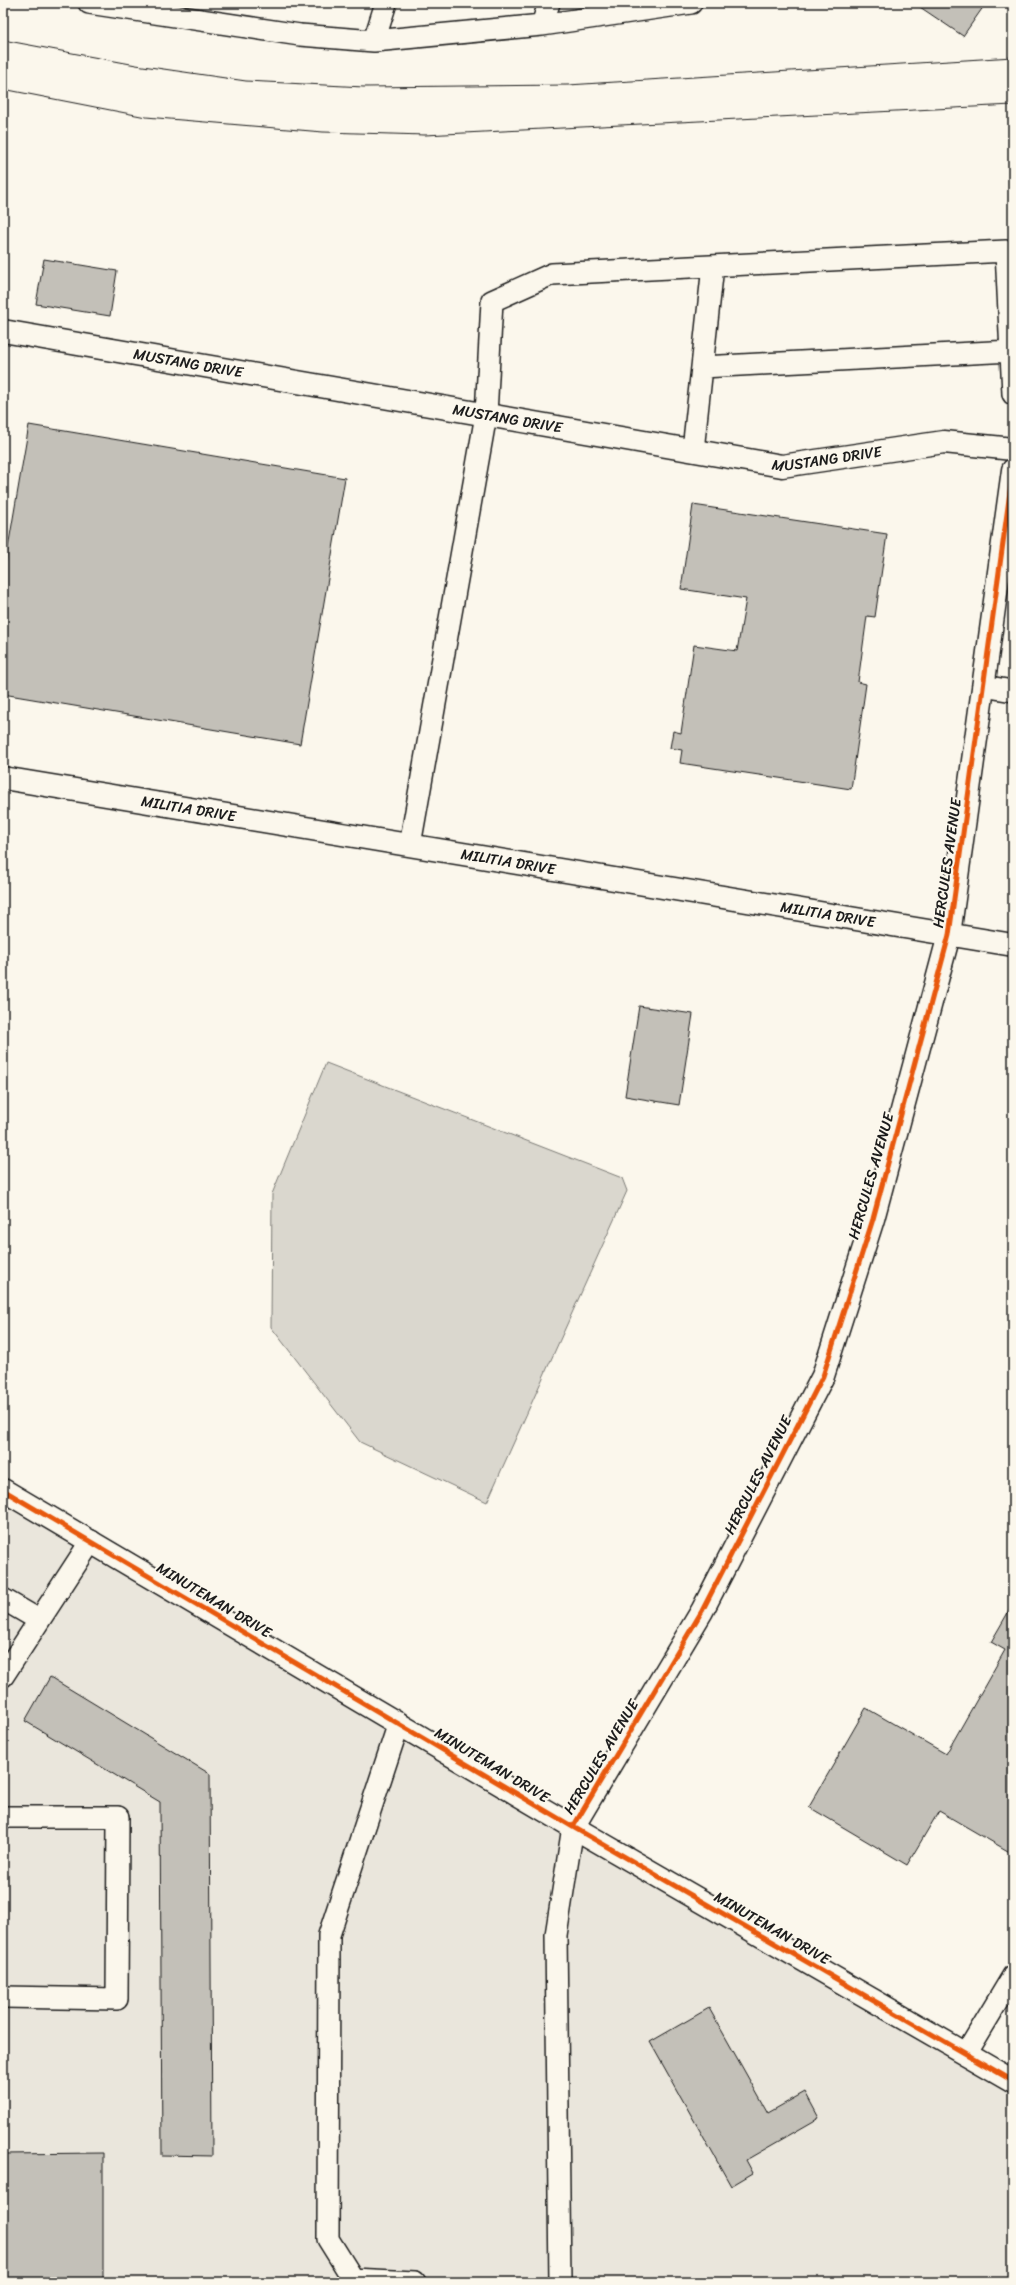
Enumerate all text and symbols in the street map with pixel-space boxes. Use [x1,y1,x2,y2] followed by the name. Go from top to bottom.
[132,341,247,386] street label: MUSTANG DRIVE
[451,396,566,441] street label: MUSTANG DRIVE
[770,438,885,479] street label: MUSTANG DRIVE
[139,788,239,830] street label: MILITIA DRIVE
[925,795,969,930] street label: HERCULES AVENUE
[459,841,559,882] street label: MILITIA DRIVE
[779,894,879,935] street label: MILITIA DRIVE
[840,1108,902,1242] street label: HERCULES AVENUE
[717,1409,800,1539] street label: HERCULES AVENUE
[151,1555,278,1646] street label: MINUTEMAN DRIVE
[556,1693,647,1820] street label: HERCULES AVENUE
[429,1720,556,1811] street label: MINUTEMAN DRIVE
[709,1884,837,1973] street label: MINUTEMAN DRIVE

